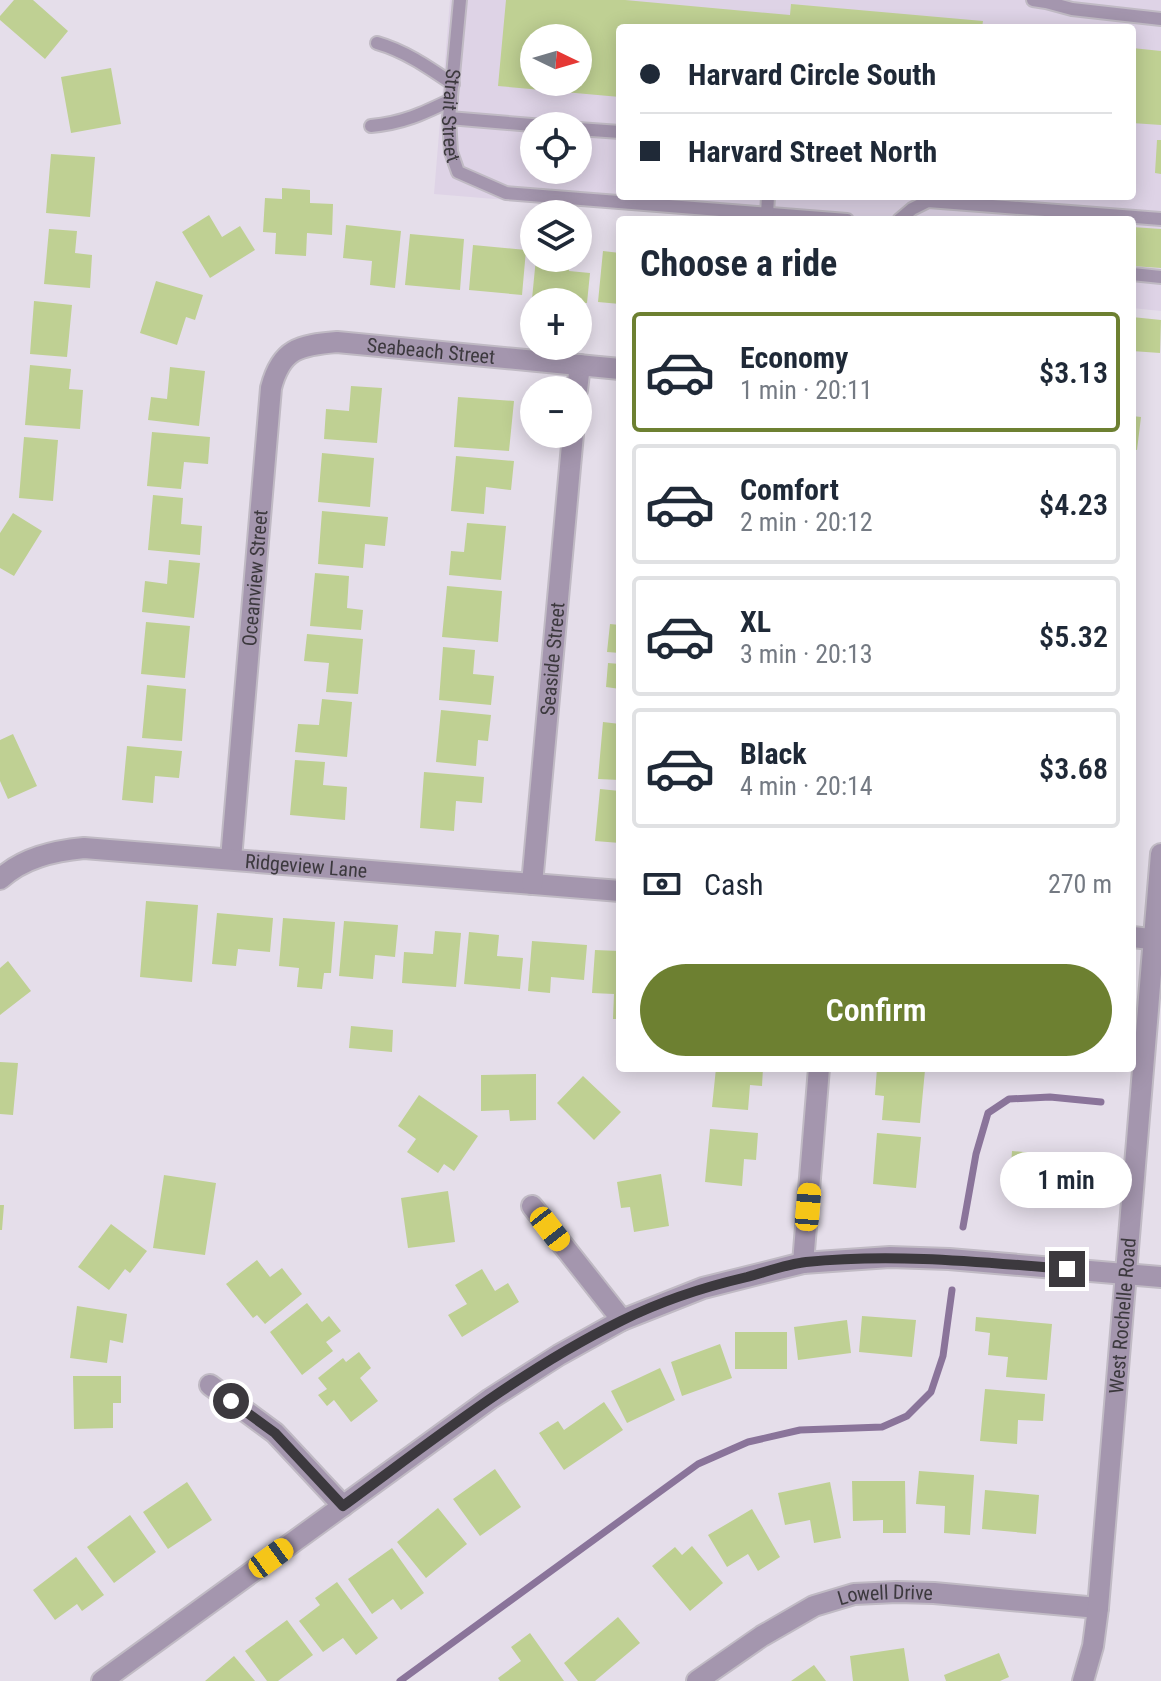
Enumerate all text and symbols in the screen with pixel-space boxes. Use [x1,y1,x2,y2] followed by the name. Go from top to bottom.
[520,24,592,96] north arrow
[520,24,592,448] map controls
[688,57,936,92] text: Harvard Circle South
[437,68,466,166] street label: Strait Street
[520,112,592,184] button: locate
[688,134,937,169] text: Harvard Street North
[520,200,592,272] button: layers
[640,243,837,285] text: Choose a ride
[520,288,592,360] button: +
[366,333,496,369] street label: Seabeach Street
[644,336,716,408] icon: car
[740,340,848,375] text: Economy
[1039,355,1108,390] text: $3.13
[740,375,873,405] text: 1 min · 20:11
[520,376,592,448] button: −
[644,468,716,540] icon: car
[740,472,839,507] text: Comfort
[1039,487,1108,522] text: $4.23
[740,507,873,537] text: 2 min · 20:12
[237,509,273,647] street label: Oceanview Street
[644,600,716,672] icon: car
[535,601,570,717] street label: Seaside Street
[740,604,771,639] text: XL
[1039,619,1108,654] text: $5.32
[740,639,873,669] text: 3 min · 20:13
[644,732,716,804] icon: car
[740,736,807,771] text: Black
[1039,751,1108,786] text: $3.68
[740,771,873,801] text: 4 min · 20:14
[244,849,368,883] street label: Ridgeview Lane
[640,862,684,906] icon: cash
[704,867,764,902] text: Cash
[1048,869,1112,899] text: 270 m
[640,964,1112,1056] button: Confirm
[1001,1153,1133,1209] callout: 1 min
[1037,1165,1095,1195] text: 1 min
[794,1182,822,1232] car
[526,1203,574,1255] car
[1104,1237,1141,1395] street label: West Rochelle Road
[1049,1251,1085,1287] route end
[213,1383,249,1419] route start
[245,1534,297,1582] car
[835,1580,933,1610] street label: Lowell Drive

